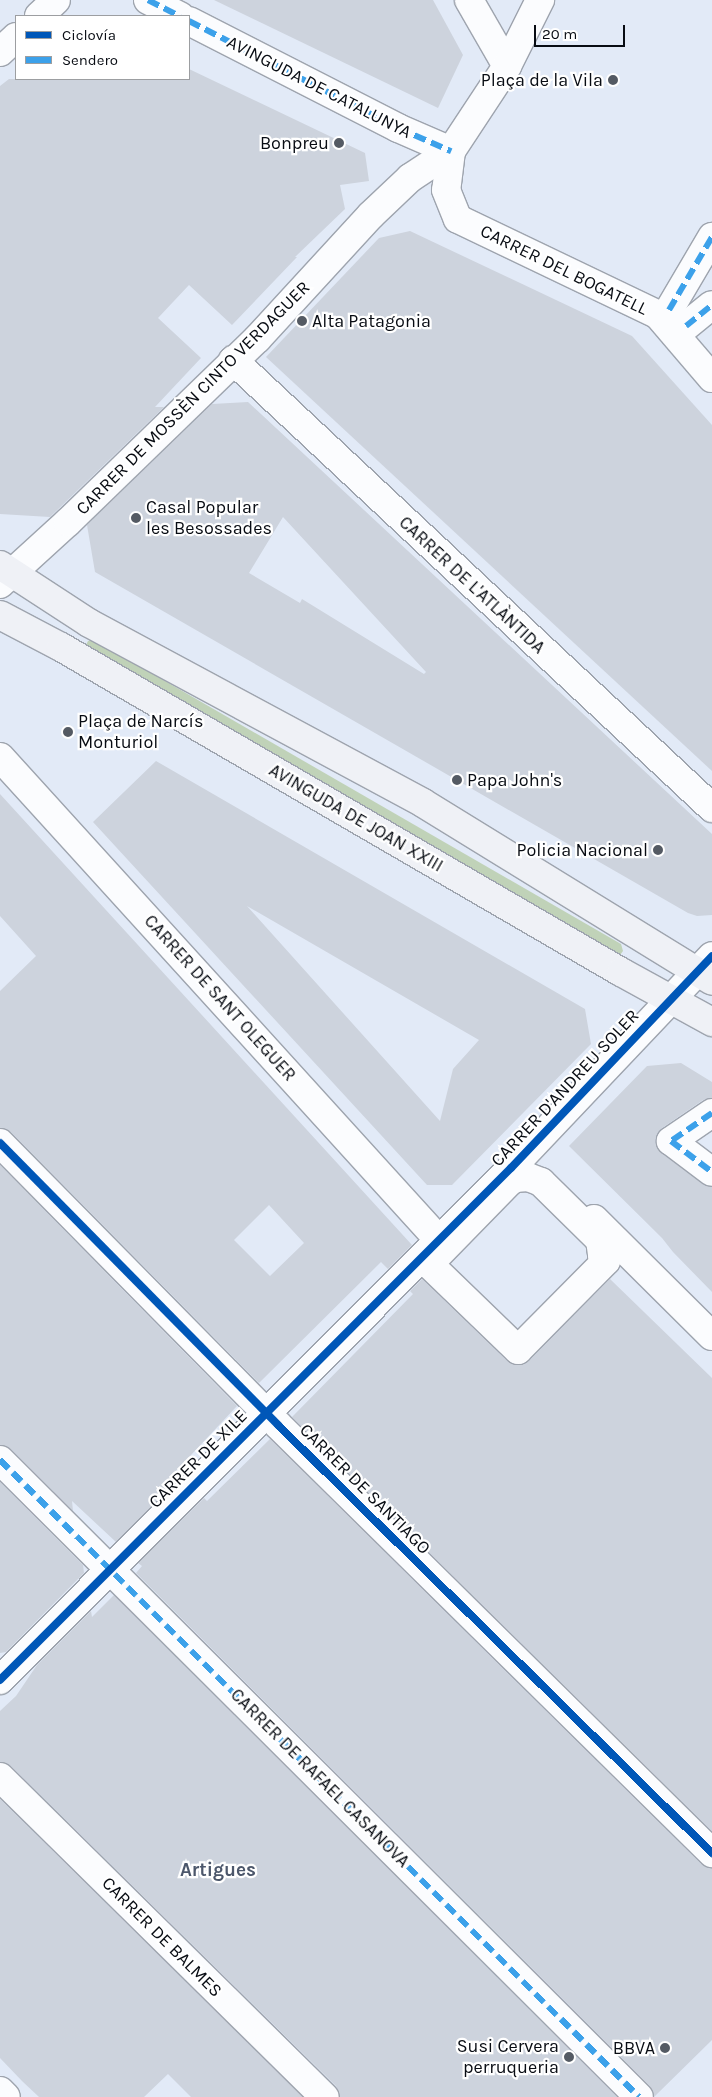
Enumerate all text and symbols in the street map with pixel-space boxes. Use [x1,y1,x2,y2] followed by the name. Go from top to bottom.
[15,15,190,80] legend
[537,15,628,47] scale bar
[542,25,577,43] text: 20 m
[62,26,116,44] text: Ciclovía
[223,31,415,143] street label: AVINGUDA DE CATALUNYA
[62,51,118,69] text: Sendero
[481,69,603,91] place label: Plaça de la Vila
[607,74,619,86] marker: Plaça de la Vila
[260,132,329,154] place label: Bonpreu
[333,137,345,149] marker: Bonpreu
[477,220,651,320] street label: CARRER DEL BOGATELL
[72,277,314,519] street label: CARRER DE MOSSÈN CINTO VERDAGUER
[312,310,431,332] place label: Alta Patagonia
[296,315,308,327] marker: Alta Patagonia
[146,497,272,540] place label: Casal Popular les Besossades
[130,512,142,524] marker: Casal Popular les Besossades
[394,512,550,658] street label: CARRER DE L'ATLÀNTIDA
[78,711,203,754] place label: Plaça de Narcís Monturiol
[62,726,74,738] marker: Plaça de Narcís Monturiol
[265,759,447,877] street label: AVINGUDA DE JOAN XXIII
[467,769,562,791] place label: Papa John's
[451,774,463,786] marker: Papa John's
[516,839,648,861] place label: Policia Nacional
[652,844,664,856] marker: Policia Nacional
[140,910,300,1086] street label: CARRER DE SANT OLEGUER
[487,1005,643,1171] street label: CARRER D'ANDREU SOLER
[144,1405,252,1513] street label: CARRER DE XILE
[295,1419,435,1559] street label: CARRER DE SANTIAGO
[226,1684,414,1872] street label: CARRER DE RAFAEL CASANOVA
[180,1860,256,1882] district label: Artigues
[97,1872,227,2002] street label: CARRER DE BALMES
[457,2036,559,2078] place label: Susi Cervera perruqueria
[613,2037,655,2059] place label: BBVA
[659,2042,671,2054] marker: BBVA
[563,2051,575,2063] marker: Susi Cervera perruqueria

